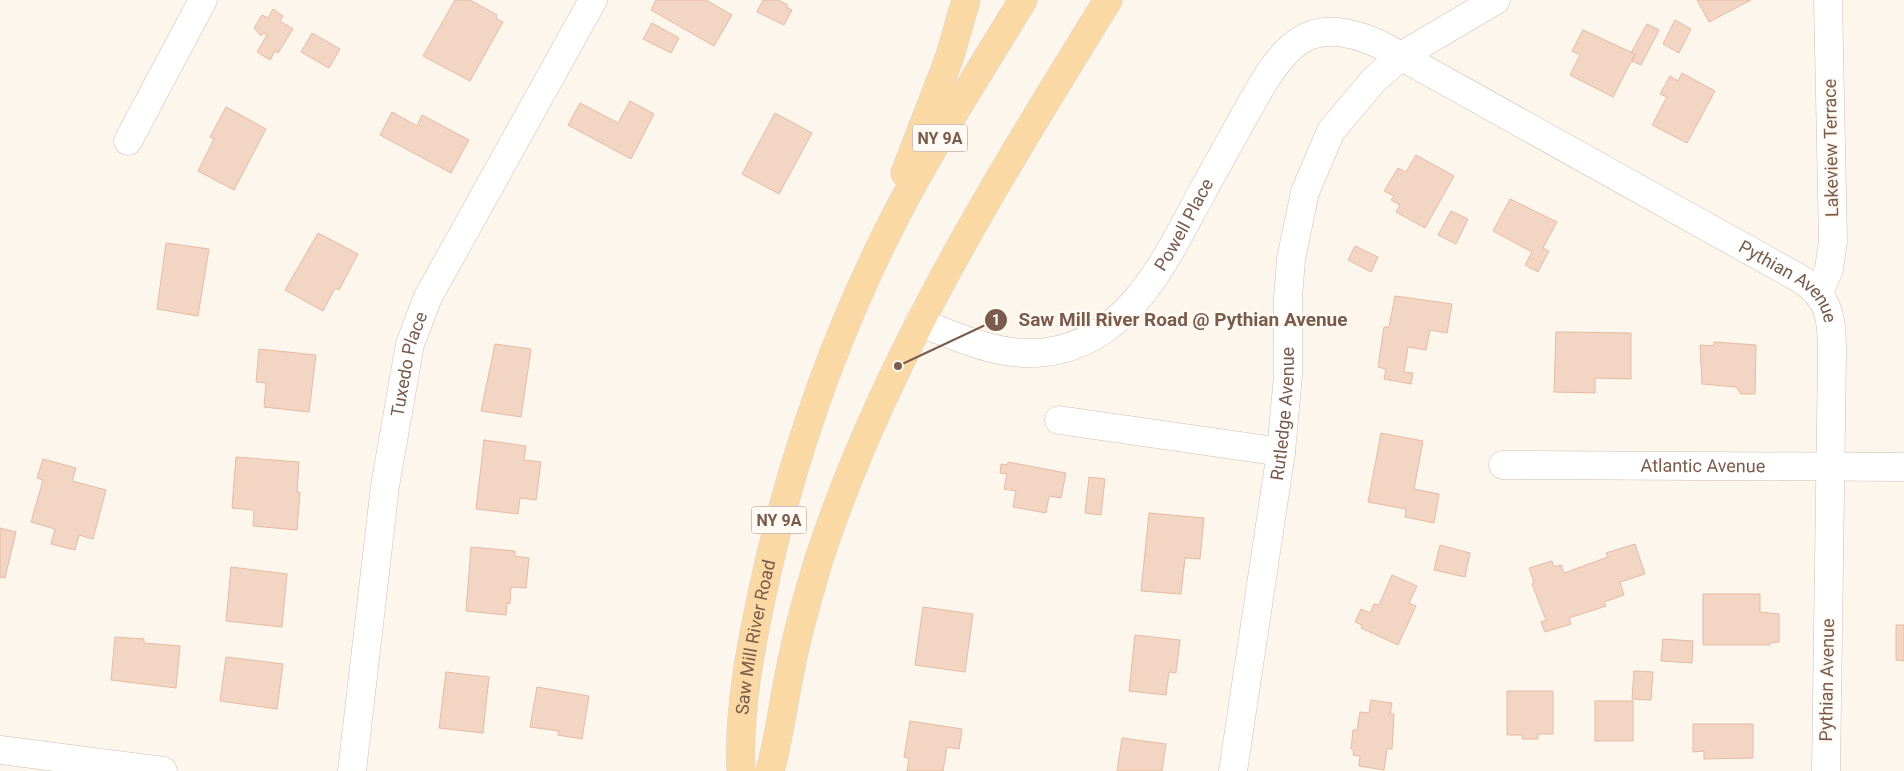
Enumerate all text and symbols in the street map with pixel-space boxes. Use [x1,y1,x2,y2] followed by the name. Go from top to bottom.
[1819,79,1842,217] street label: Lakeview Terrace
[912,125,968,152] road number: NY 9A
[1150,175,1217,275] street label: Powell Place
[1735,236,1841,324] street label: Pythian Avenue
[984,303,1358,337] callout: Saw Mill River Road @ Pythian Avenue
[1018,308,1348,331] text: Saw Mill River Road @ Pythian Avenue
[386,309,431,418] street label: Tuxedo Place
[992,311,1000,329] text: 1
[1266,347,1298,482] street label: Rutledge Avenue
[1641,455,1765,476] street label: Atlantic Avenue
[752,506,806,534] road number: NY 9A
[731,557,779,716] street label: Saw Mill River Road
[1815,618,1838,742] street label: Pythian Avenue

